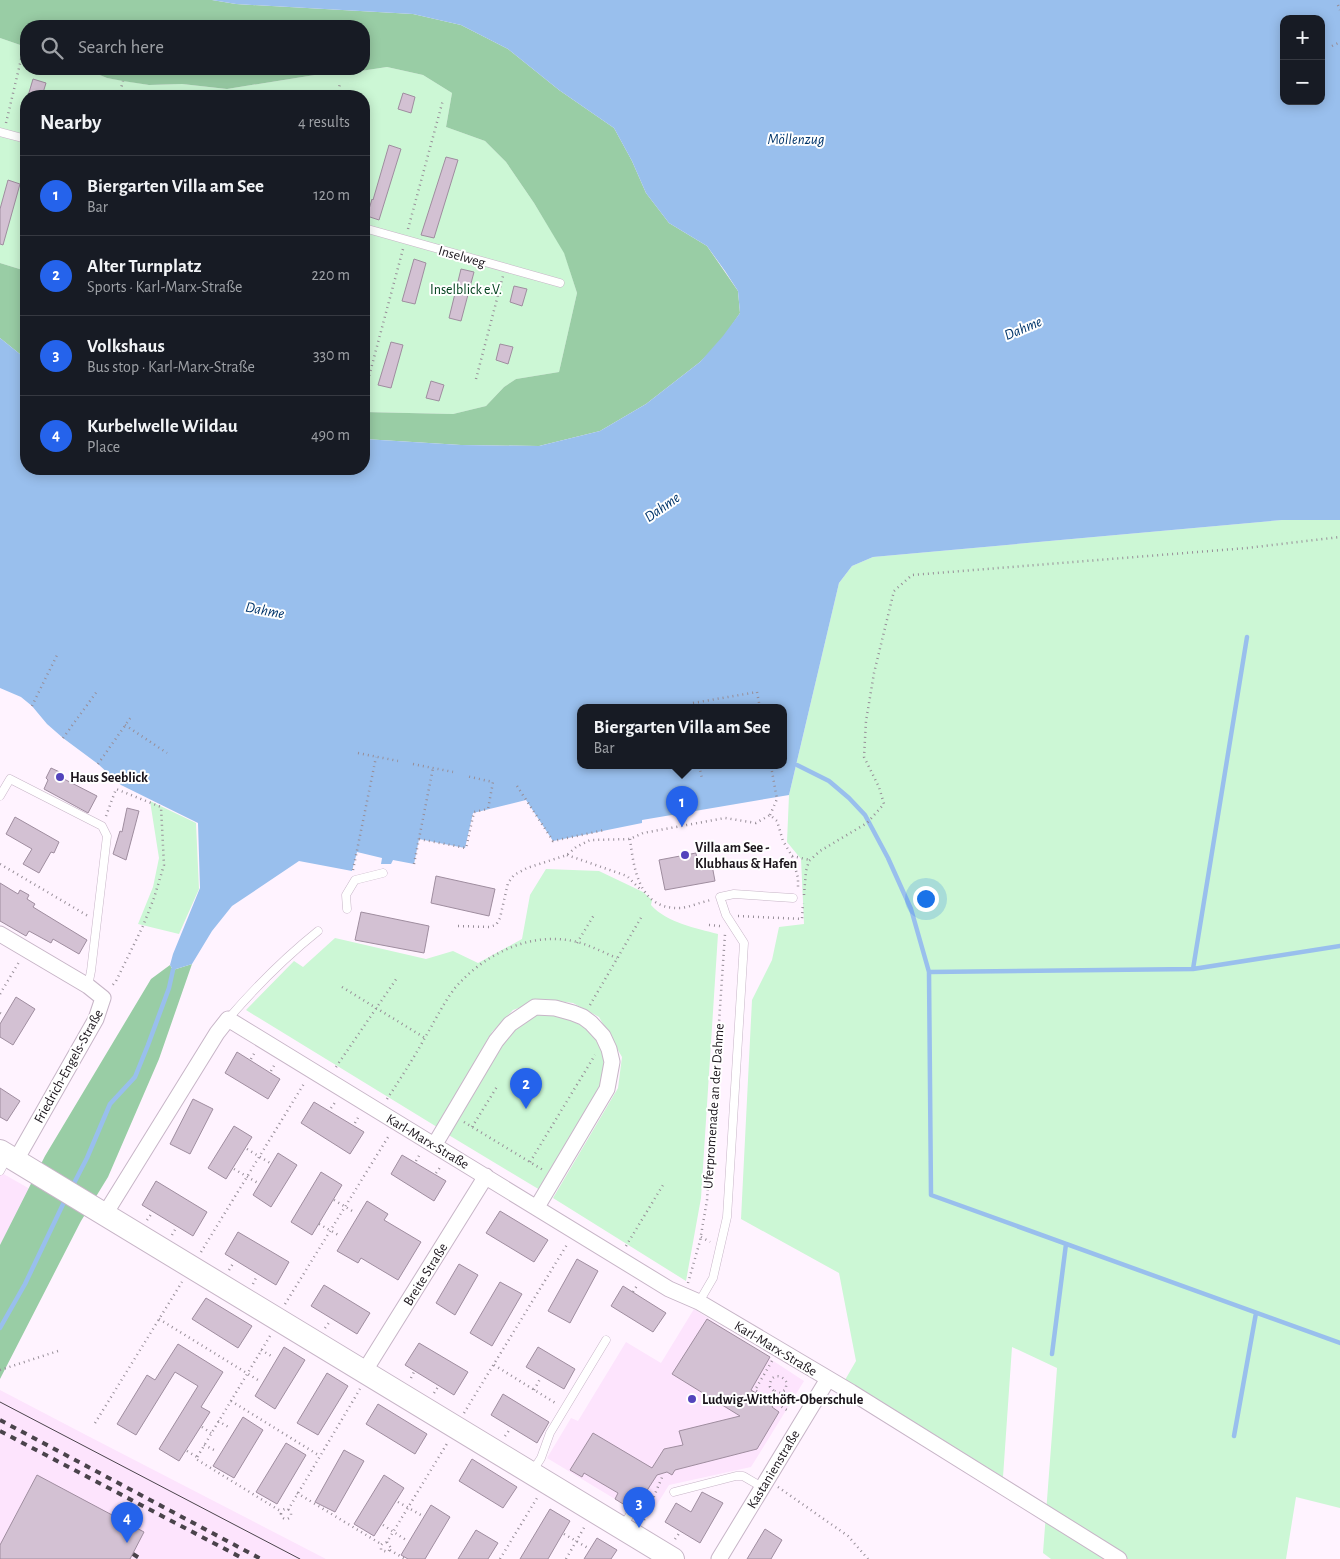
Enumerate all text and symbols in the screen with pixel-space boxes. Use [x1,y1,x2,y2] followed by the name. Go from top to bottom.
[1280,15,1325,105] map controls
[1280,15,1325,60] button: +
[20,20,370,75] search box
[38,34,66,62] icon: search
[78,38,164,57] text: Search here
[1280,60,1325,105] button: −
[40,112,101,133] text: Nearby
[298,114,350,130] text: 4 results
[767,132,825,147] water label: Möllenzug
[87,177,264,196] text: Biergarten Villa am See
[53,187,59,203] text: 1
[313,187,350,203] text: 120 m
[87,199,108,215] text: Bar
[437,244,487,270] street label: Inselweg
[87,257,201,276] text: Alter Turnplatz
[52,267,60,283] text: 2
[312,267,350,283] text: 220 m
[87,279,242,295] text: Sports · Karl-Marx-Straße
[430,283,502,297] park label: Inselblick e.V.
[1002,314,1045,343] water label: Dahme
[87,337,165,356] text: Volkshaus
[53,347,59,363] text: 3
[313,347,350,363] text: 330 m
[87,359,255,375] text: Bus stop · Karl-Marx-Straße
[87,417,238,436] text: Kurbelwelle Wildau
[52,427,60,443] text: 4
[311,427,350,443] text: 490 m
[87,439,120,455] text: Place
[642,490,683,525] water label: Dahme
[244,599,286,622] water label: Dahme
[577,704,787,769] popup
[593,718,771,737] text: Biergarten Villa am See
[593,740,614,756] text: Bar
[54,771,66,783] marker: Haus Seeblick
[70,771,148,785] place label: Haus Seeblick
[666,786,698,827] pin: 1
[695,841,797,871] place label: Villa am See - Klubhaus & Hafen
[679,849,691,861] marker: Villa am See - Klubhaus & Hafen
[913,886,939,912] your location
[32,1007,106,1126] street label: Friedrich-Engels-Straße
[701,1023,727,1189] street label: Uferpromenade an der Dahme
[510,1068,542,1109] pin: 2
[384,1112,471,1172] street label: Karl-Marx-Straße
[401,1241,451,1308] street label: Breite Straße
[732,1319,819,1379] street label: Karl-Marx-Straße
[686,1393,698,1405] marker: Ludwig-Witthöft-Oberschule
[702,1393,864,1407] place label: Ludwig-Witthöft-Oberschule
[745,1428,803,1511] street label: Kastanienstraße
[623,1487,655,1528] pin: 3
[111,1502,143,1543] pin: 4

